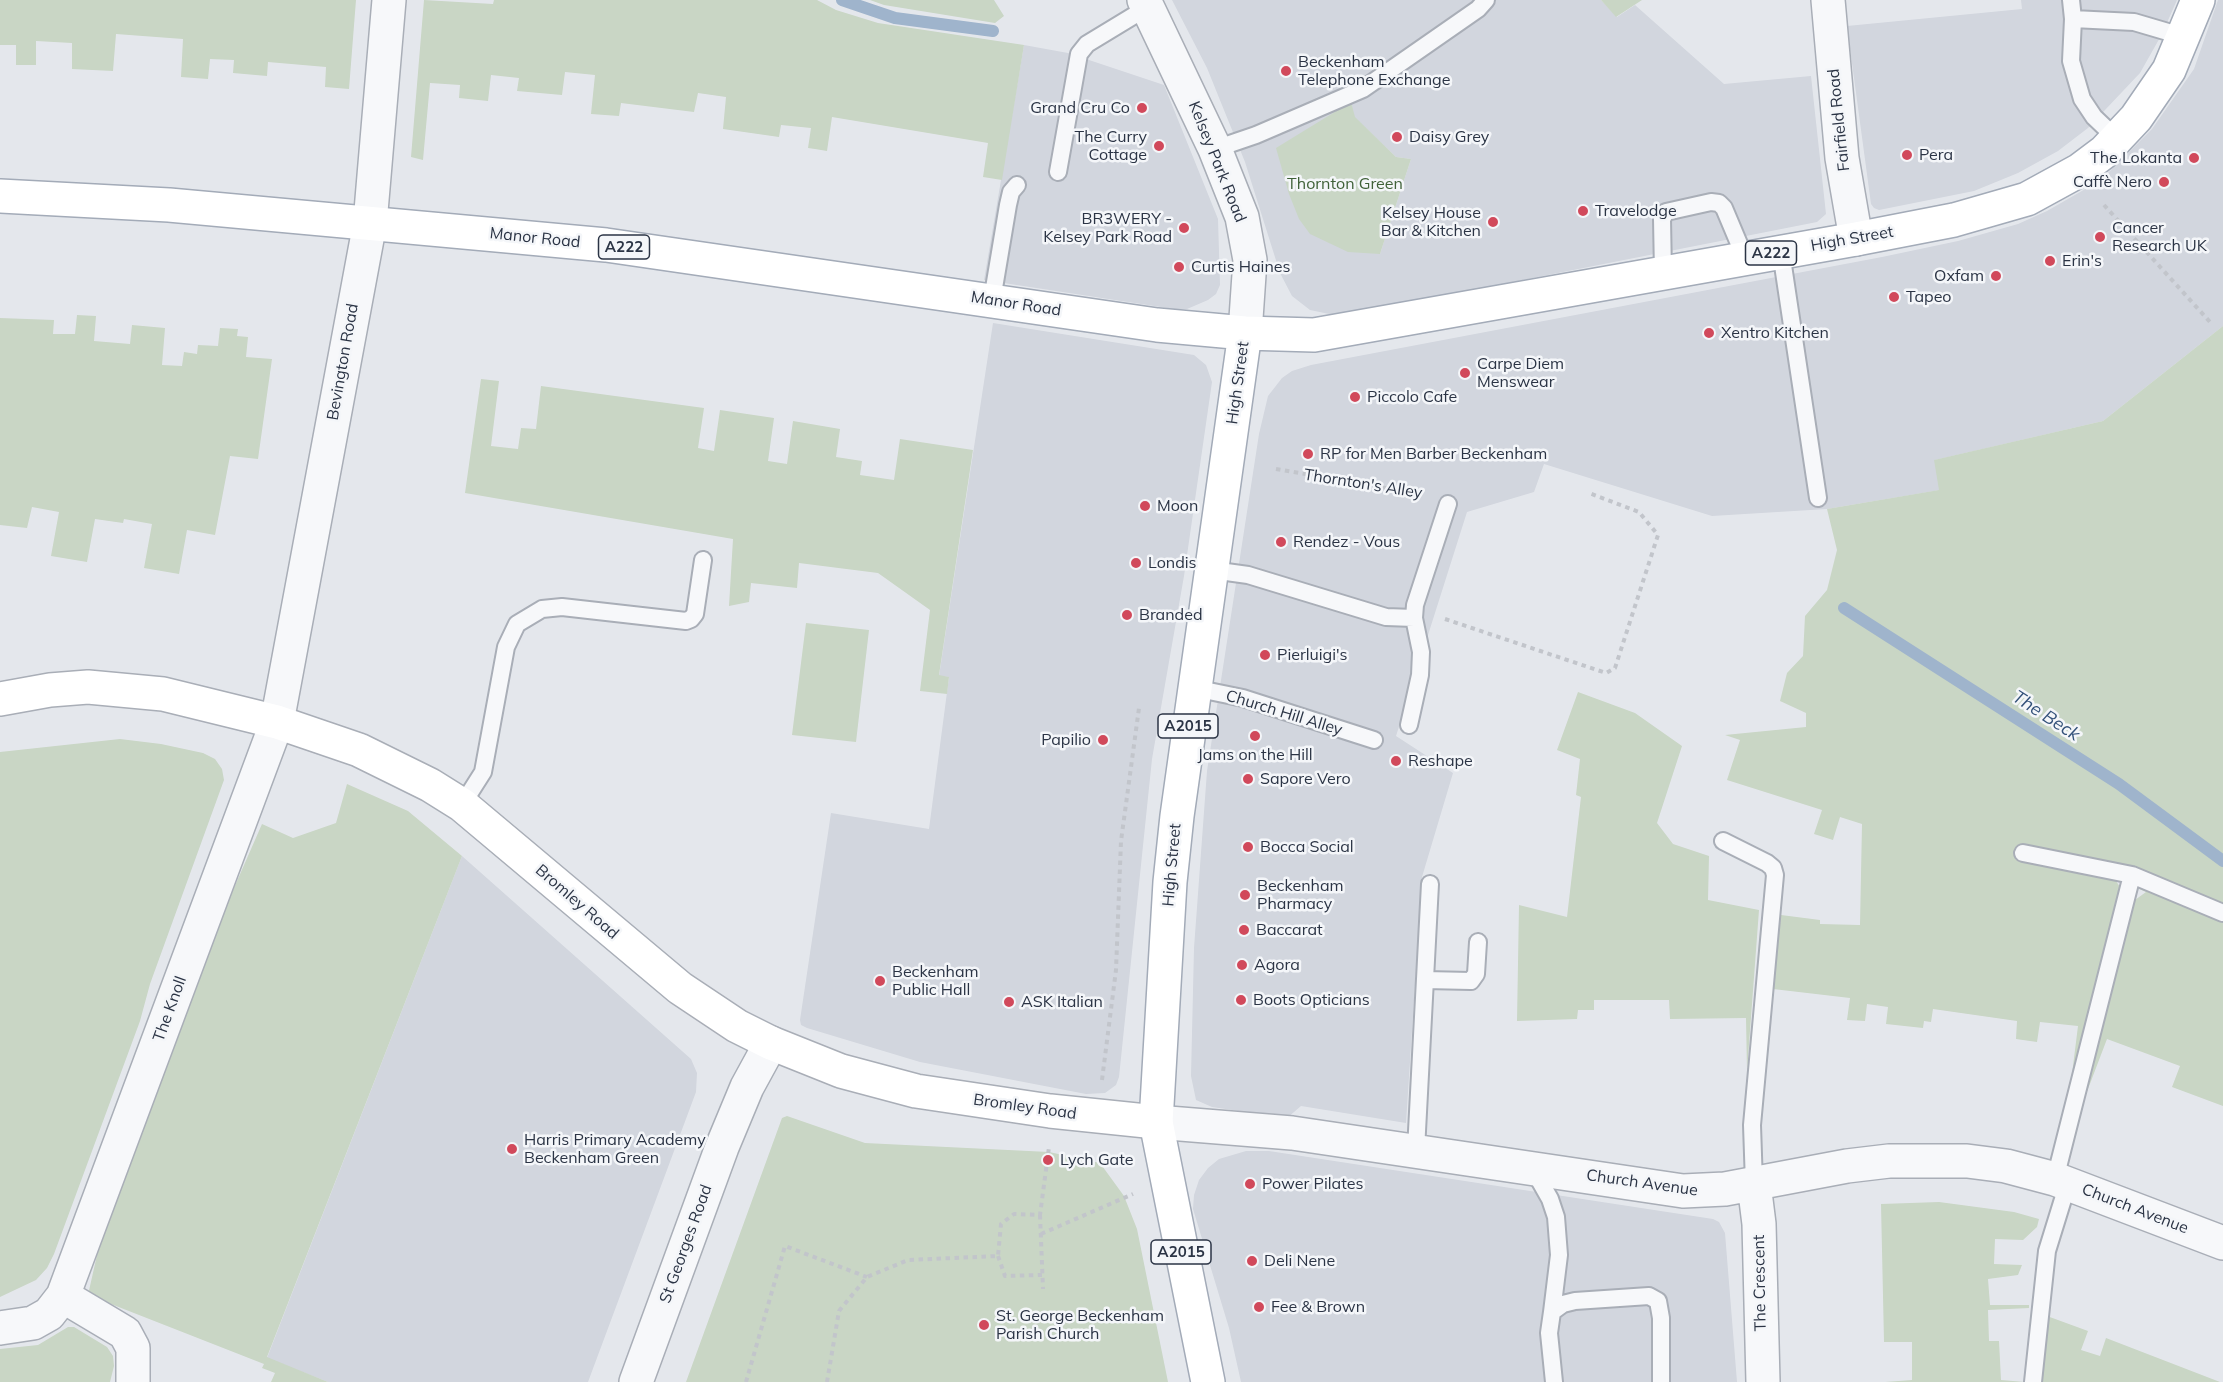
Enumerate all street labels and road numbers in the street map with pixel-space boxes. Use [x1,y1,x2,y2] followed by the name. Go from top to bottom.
[1824,68,1854,172] street label: Fairfield Road
[1184,99,1250,225] street label: Kelsey Park Road
[1809,222,1895,256] street label: High Street
[489,224,581,252] street label: Manor Road
[598,235,650,259] road number: A222
[1746,241,1796,265] road number: A222
[970,287,1062,321] street label: Manor Road
[323,302,363,422] street label: Bevington Road
[1223,340,1253,426] street label: High Street
[1302,465,1424,503] street label: Thornton's Alley
[1223,686,1345,740] street label: Church Hill Alley
[1158,714,1218,738] road number: A2015
[1159,823,1185,907] street label: High Street
[531,861,623,943] street label: Bromley Road
[149,974,191,1044] street label: The Knoll
[972,1090,1078,1124] street label: Bromley Road
[1585,1166,1699,1200] street label: Church Avenue
[2079,1180,2191,1238] street label: Church Avenue
[656,1182,716,1306] street label: St Georges Road
[1750,1235,1770,1331] street label: The Crescent
[1151,1240,1211,1264] road number: A2015

